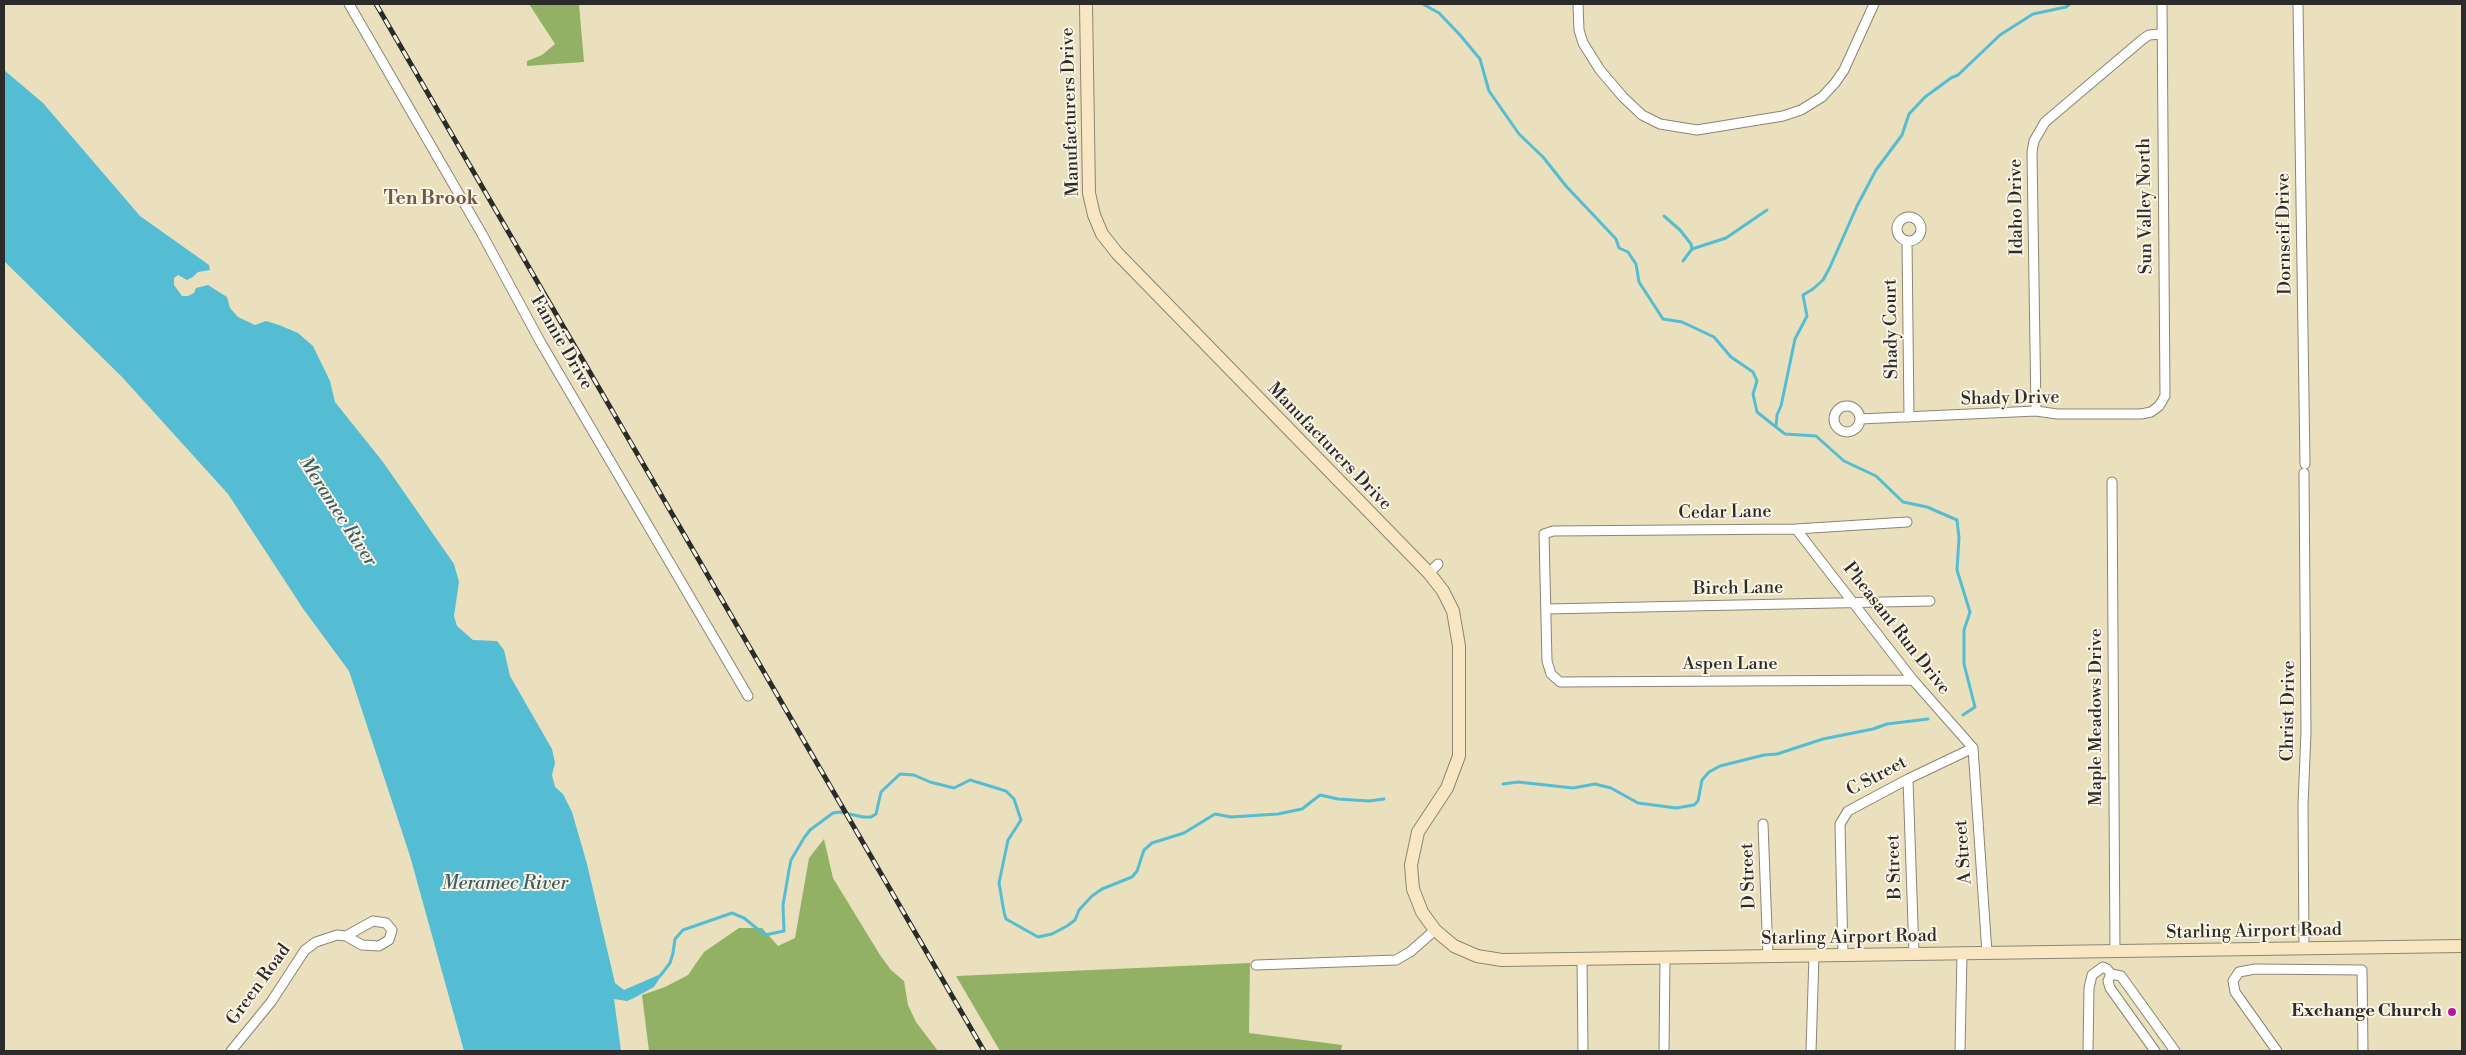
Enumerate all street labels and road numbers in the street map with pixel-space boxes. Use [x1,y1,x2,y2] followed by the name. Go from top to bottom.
[1057,27,1085,197] street label: Manufacturers Drive
[2134,138,2158,274] street label: Sun Valley North
[2005,159,2029,255] street label: Idaho Drive
[2273,173,2297,295] street label: Dornseif Drive
[1880,279,1904,379] street label: Shady Court
[525,292,597,394] street label: Fannie Drive
[1262,379,1396,515] street label: Manufacturers Drive
[1960,387,2060,411] street label: Shady Drive
[1678,501,1772,525] street label: Cedar Lane
[1838,559,1954,699] street label: Pheasant Run Drive
[1693,577,1783,601] street label: Birch Lane
[2086,628,2108,806] street label: Maple Meadows Drive
[1682,654,1778,676] street label: Aspen Lane
[2277,660,2301,762] street label: Christ Drive
[1843,752,1911,802] street label: C Street
[1951,819,1977,885] street label: A Street
[1883,834,1907,900] street label: B Street
[1737,842,1761,910] street label: D Street
[2166,920,2342,944] street label: Starling Airport Road
[1761,926,1937,950] street label: Starling Airport Road
[222,940,296,1030] street label: Green Road

